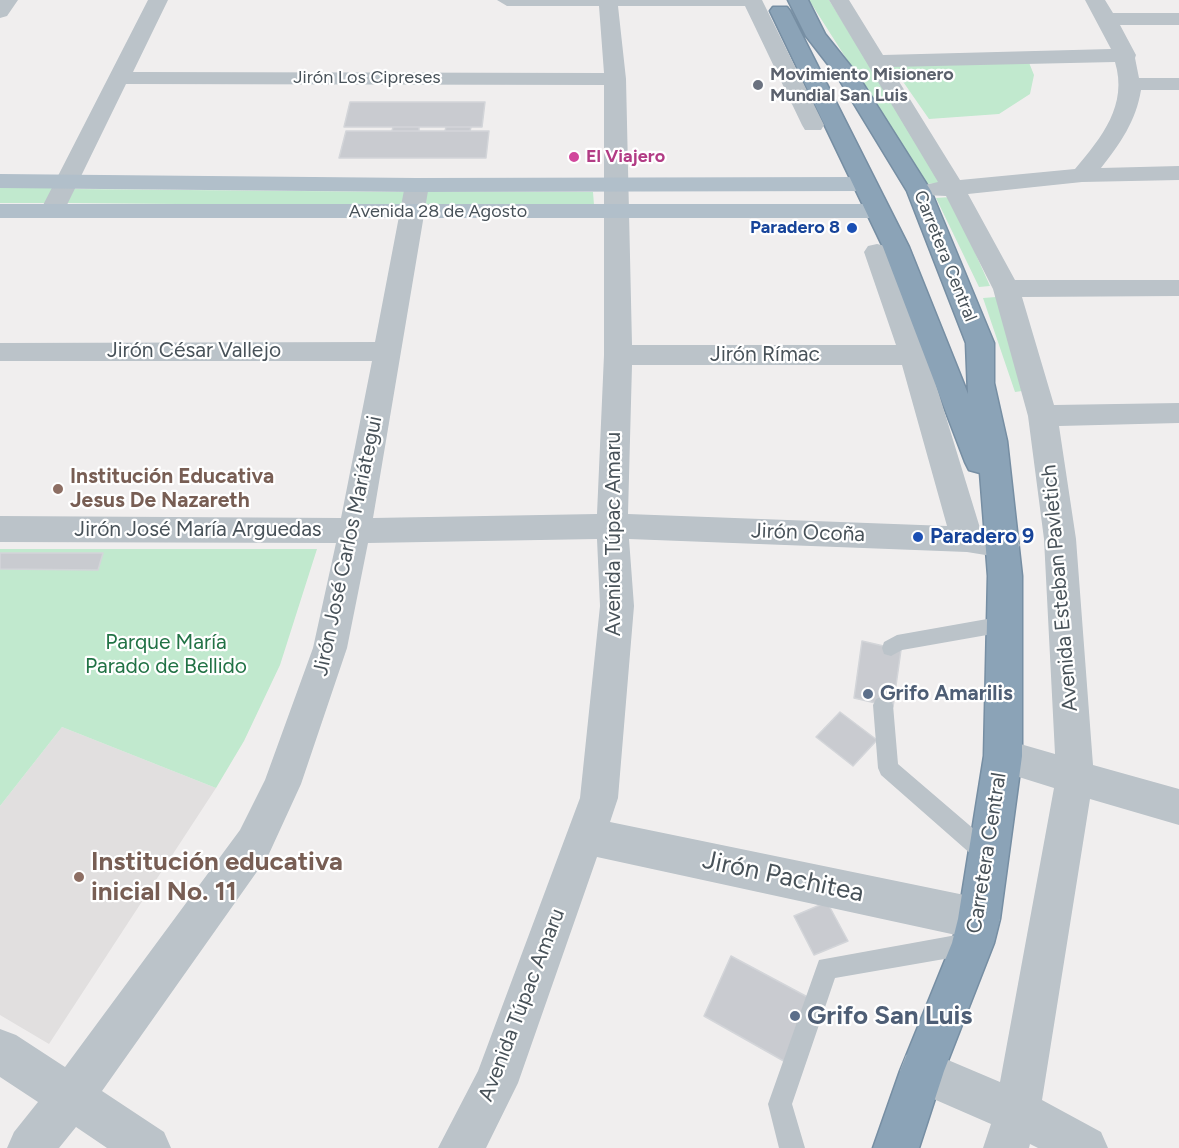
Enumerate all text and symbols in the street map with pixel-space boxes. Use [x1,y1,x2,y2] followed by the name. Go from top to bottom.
[770,64,954,106] place label: Movimiento Misionero Mundial San Luis
[293,67,441,89] street label: Jirón Los Cipreses
[751,78,765,92] marker: Movimiento Misionero Mundial San Luis
[586,146,665,168] place label: El Viajero
[567,150,581,164] marker: El Viajero
[909,187,981,325] street label: Carretera Central
[349,201,527,223] street label: Avenida 28 de Agosto
[750,217,840,239] place label: Paradero 8
[845,221,859,235] marker: Paradero 8
[107,338,281,364] street label: Jirón César Vallejo
[710,342,820,368] street label: Jirón Rímac
[308,414,388,678] street label: Jirón José Carlos Mariátegui
[601,432,627,636] street label: Avenida Túpac Amaru
[1037,463,1083,713] street label: Avenida Esteban Pavletich
[70,464,274,514] place label: Institución Educativa Jesus De Nazareth
[51,482,65,496] marker: Institución Educativa Jesus De Nazareth
[74,517,322,543] street label: Jirón José María Arguedas
[751,518,865,548] street label: Jirón Ocoña
[930,524,1034,550] place label: Paradero 9
[911,530,925,544] marker: Paradero 9
[85,630,247,680] park label: Parque María Parado de Bellido
[880,681,1013,707] place label: Grifo Amarilis
[861,687,875,701] marker: Grifo Amarilis
[962,771,1012,935] street label: Carretera Central
[700,845,866,909] street label: Jirón Pachitea
[91,846,343,908] place label: Institución educativa inicial No. 11
[72,870,86,884] marker: Institución educativa inicial No. 11
[474,905,570,1105] street label: Avenida Túpac Amaru
[807,1000,972,1032] place label: Grifo San Luis
[788,1009,802,1023] marker: Grifo San Luis

